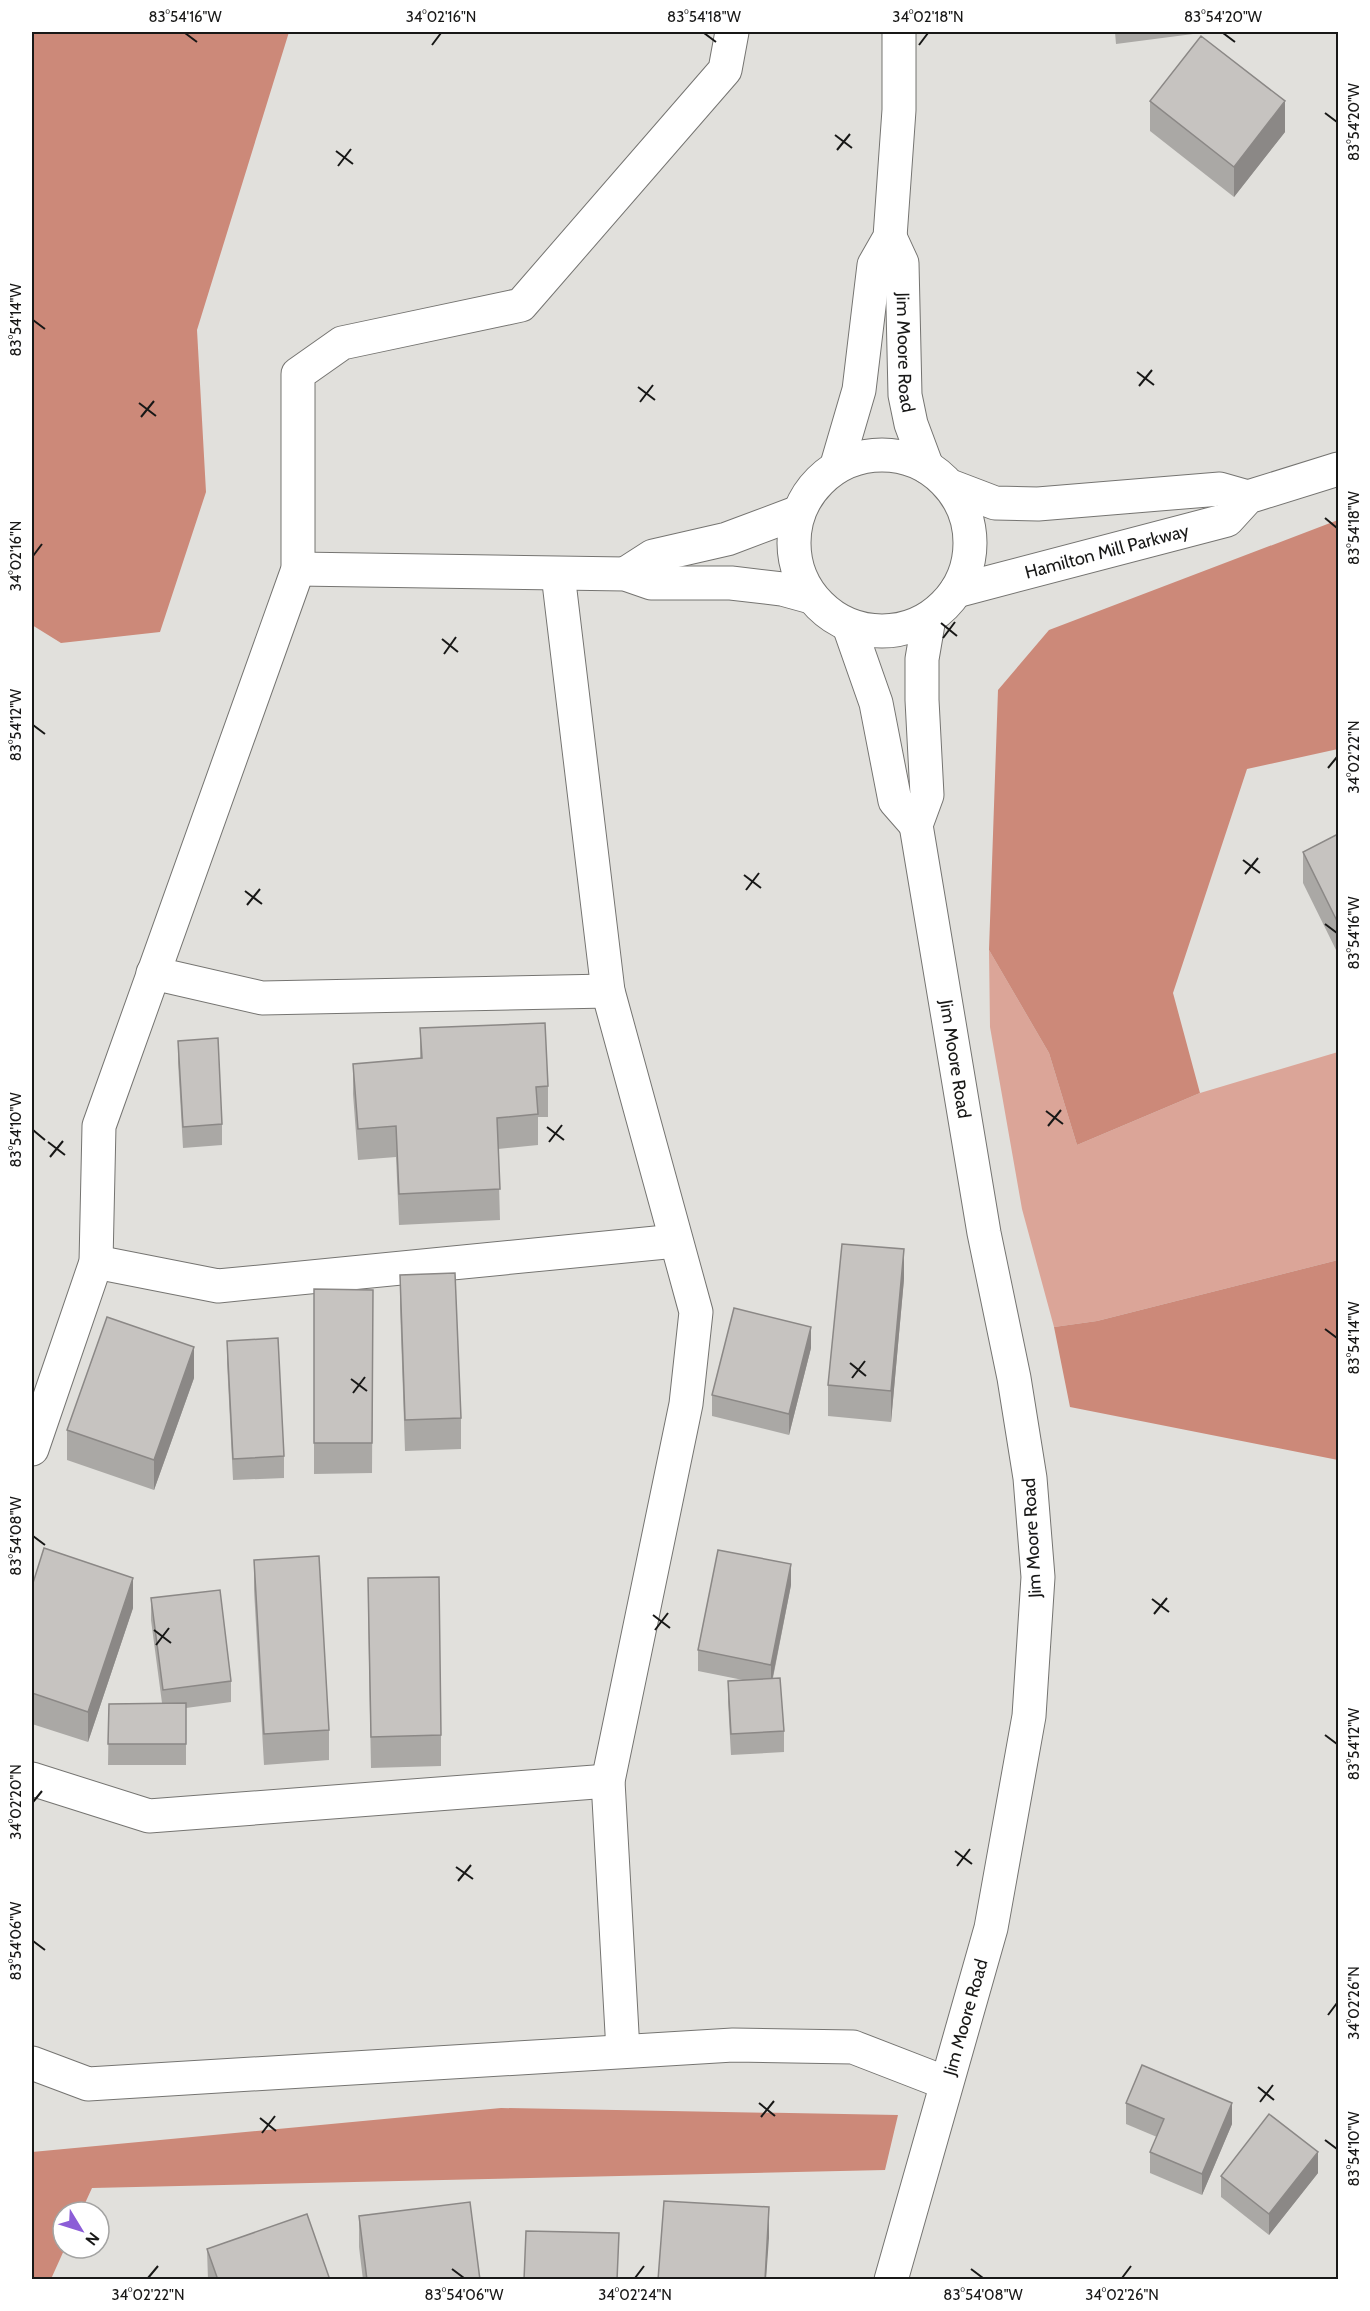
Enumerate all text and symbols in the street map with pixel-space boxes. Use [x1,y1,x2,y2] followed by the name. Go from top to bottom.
[148,8,222,26] text: 83°54'16"W
[406,8,476,26] text: 34°02'16"N
[667,8,742,26] text: 83°54'18"W
[892,8,964,26] text: 34°02'18"N
[1184,8,1263,26] text: 83°54'20"W
[1345,82,1363,161] text: 83°54'20"W
[7,283,25,357] text: 83°54'14"W
[892,291,919,414] street label: Jim Moore Road
[1345,490,1363,565] text: 83°54'18"W
[1023,519,1191,583] street label: Hamilton Mill Parkway
[7,521,25,591] text: 34°02'16"N
[7,688,25,761] text: 83°54'12"W
[1345,720,1363,794] text: 34°02'22"N
[1345,896,1363,970] text: 83°54'16"W
[935,997,975,1120] street label: Jim Moore Road
[7,1092,25,1168] text: 83°54'10"W
[1345,1301,1363,1375] text: 83°54'14"W
[1018,1477,1046,1600] street label: Jim Moore Road
[7,1496,25,1576] text: 83°54'08"W
[1345,1707,1363,1780] text: 83°54'12"W
[7,1764,25,1840] text: 34°02'20"N
[7,1901,25,1980] text: 83°54'06"W
[938,1957,993,2079] street label: Jim Moore Road
[1345,1966,1363,2040] text: 34°02'26"N
[1345,2111,1363,2187] text: 83°54'10"W
[51,2200,111,2260] north arrow
[81,2229,103,2249] text: N
[111,2286,185,2304] text: 34°02'22"N
[425,2286,504,2304] text: 83°54'06"W
[598,2286,672,2304] text: 34°02'24"N
[943,2286,1023,2304] text: 83°54'08"W
[1085,2286,1159,2304] text: 34°02'26"N

